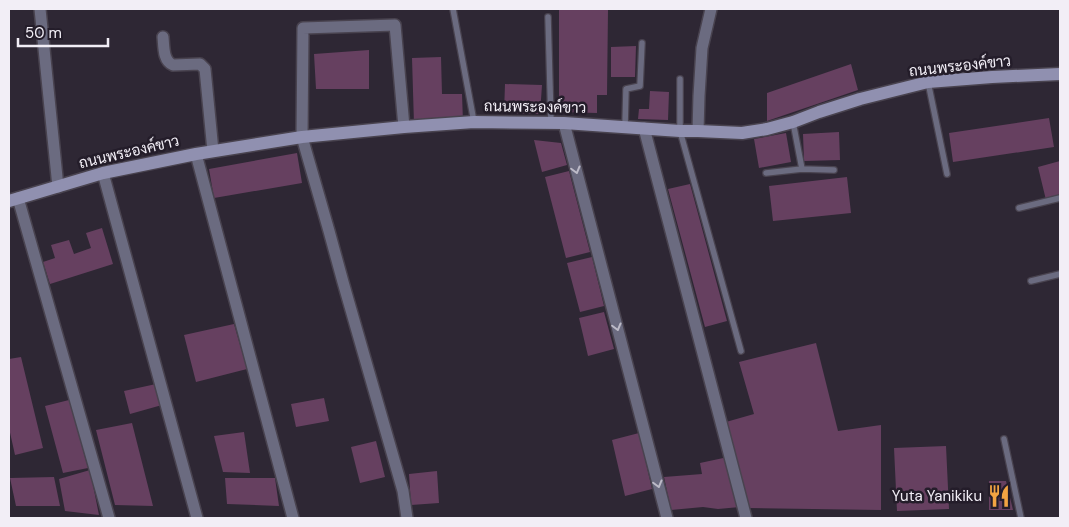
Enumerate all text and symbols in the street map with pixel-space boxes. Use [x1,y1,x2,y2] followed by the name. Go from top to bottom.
[18,15,108,47] scale bar
[25,23,62,43] text: 50 m
[908,51,1012,81] street label: ถนนพระองค์ขาว
[484,96,586,118] street label: ถนนพระองค์ขาว
[77,131,181,173] street label: ถนนพระองค์ขาว
[571,165,581,173] one-way arrow
[611,323,622,332] one-way arrow
[652,480,663,489] one-way arrow
[986,483,1012,509] restaurant icon: Yuta Yanikiku
[892,486,982,506] place label: Yuta Yanikiku

